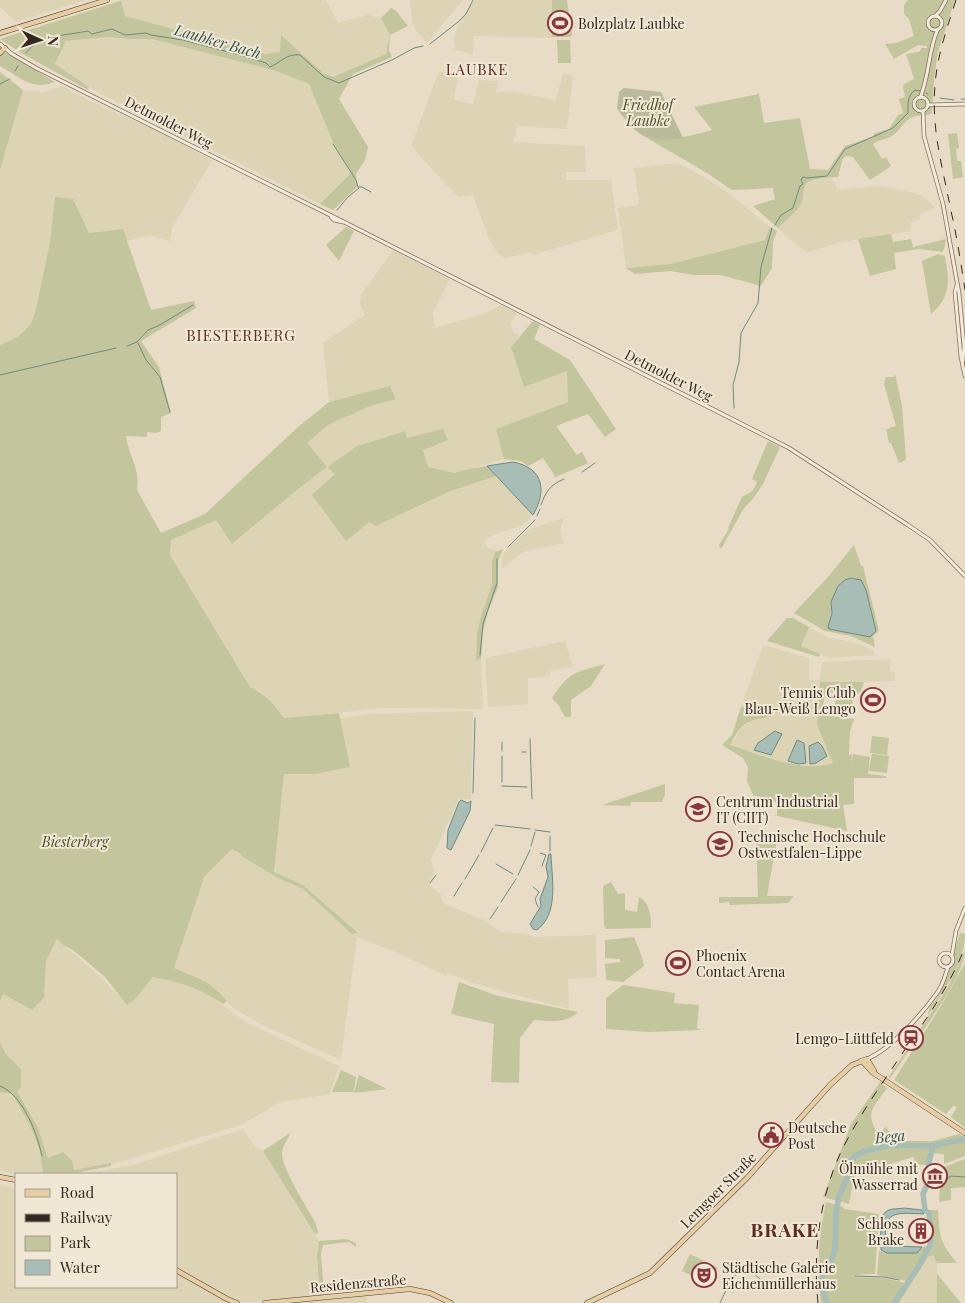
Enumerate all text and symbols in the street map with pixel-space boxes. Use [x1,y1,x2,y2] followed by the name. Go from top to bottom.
[547,10,573,36] sports icon: Bolzplatz Laubke
[578,14,685,33] place label: Bolzplatz Laubke
[15,15,65,65] north arrow
[172,19,263,63] water label: Laubker Bach
[44,35,63,46] text: N
[446,59,508,79] district label: LAUBKE
[122,92,217,153] street label: Detmolder Weg
[622,95,676,130] park label: Friedhof Laubke
[186,325,296,345] district label: BIESTERBERG
[622,345,717,406] street label: Detmolder Weg
[744,683,856,718] place label: Tennis Club Blau-Weiß Lemgo
[860,687,886,713] sports icon: Tennis Club Blau-Weiß Lemgo
[716,792,838,827] place label: Centrum Industrial IT (CIIT)
[685,796,711,822] school or university icon: Centrum Industrial IT (CIIT)
[738,827,886,862] place label: Technische Hochschule Ostwestfalen-Lippe
[707,831,733,857] school or university icon: Technische Hochschule Ostwestfalen-Lippe
[41,832,110,851] park label: Biesterberg
[696,946,785,981] place label: Phoenix Contact Arena
[665,950,691,976] sports icon: Phoenix Contact Arena
[898,1025,924,1051] station icon: Lemgo-Lüttfeld
[795,1029,894,1048] place label: Lemgo-Lüttfeld
[788,1118,847,1153] place label: Deutsche Post
[758,1122,784,1148] public building icon: Deutsche Post
[873,1124,906,1148] water label: Bega
[676,1148,760,1232] street label: Lemgoer Straße
[839,1159,919,1194] place label: Ölmühle mit Wasserrad
[922,1163,948,1189] museum icon: Ölmühle mit Wasserrad
[15,1173,178,1288] legend
[60,1182,94,1202] text: Road
[60,1207,113,1227] text: Railway
[857,1214,904,1249] place label: Schloss Brake
[751,1216,819,1242] district label: BRAKE
[908,1218,934,1244] building icon: Schloss Brake
[60,1232,92,1252] text: Park
[59,1257,100,1277] text: Water
[722,1258,836,1293] place label: Städtische Galerie Eichenmüllerhaus
[691,1262,717,1288] theatre icon: Städtische Galerie Eichenmüllerhaus
[309,1269,407,1297] street label: Residenzstraße

